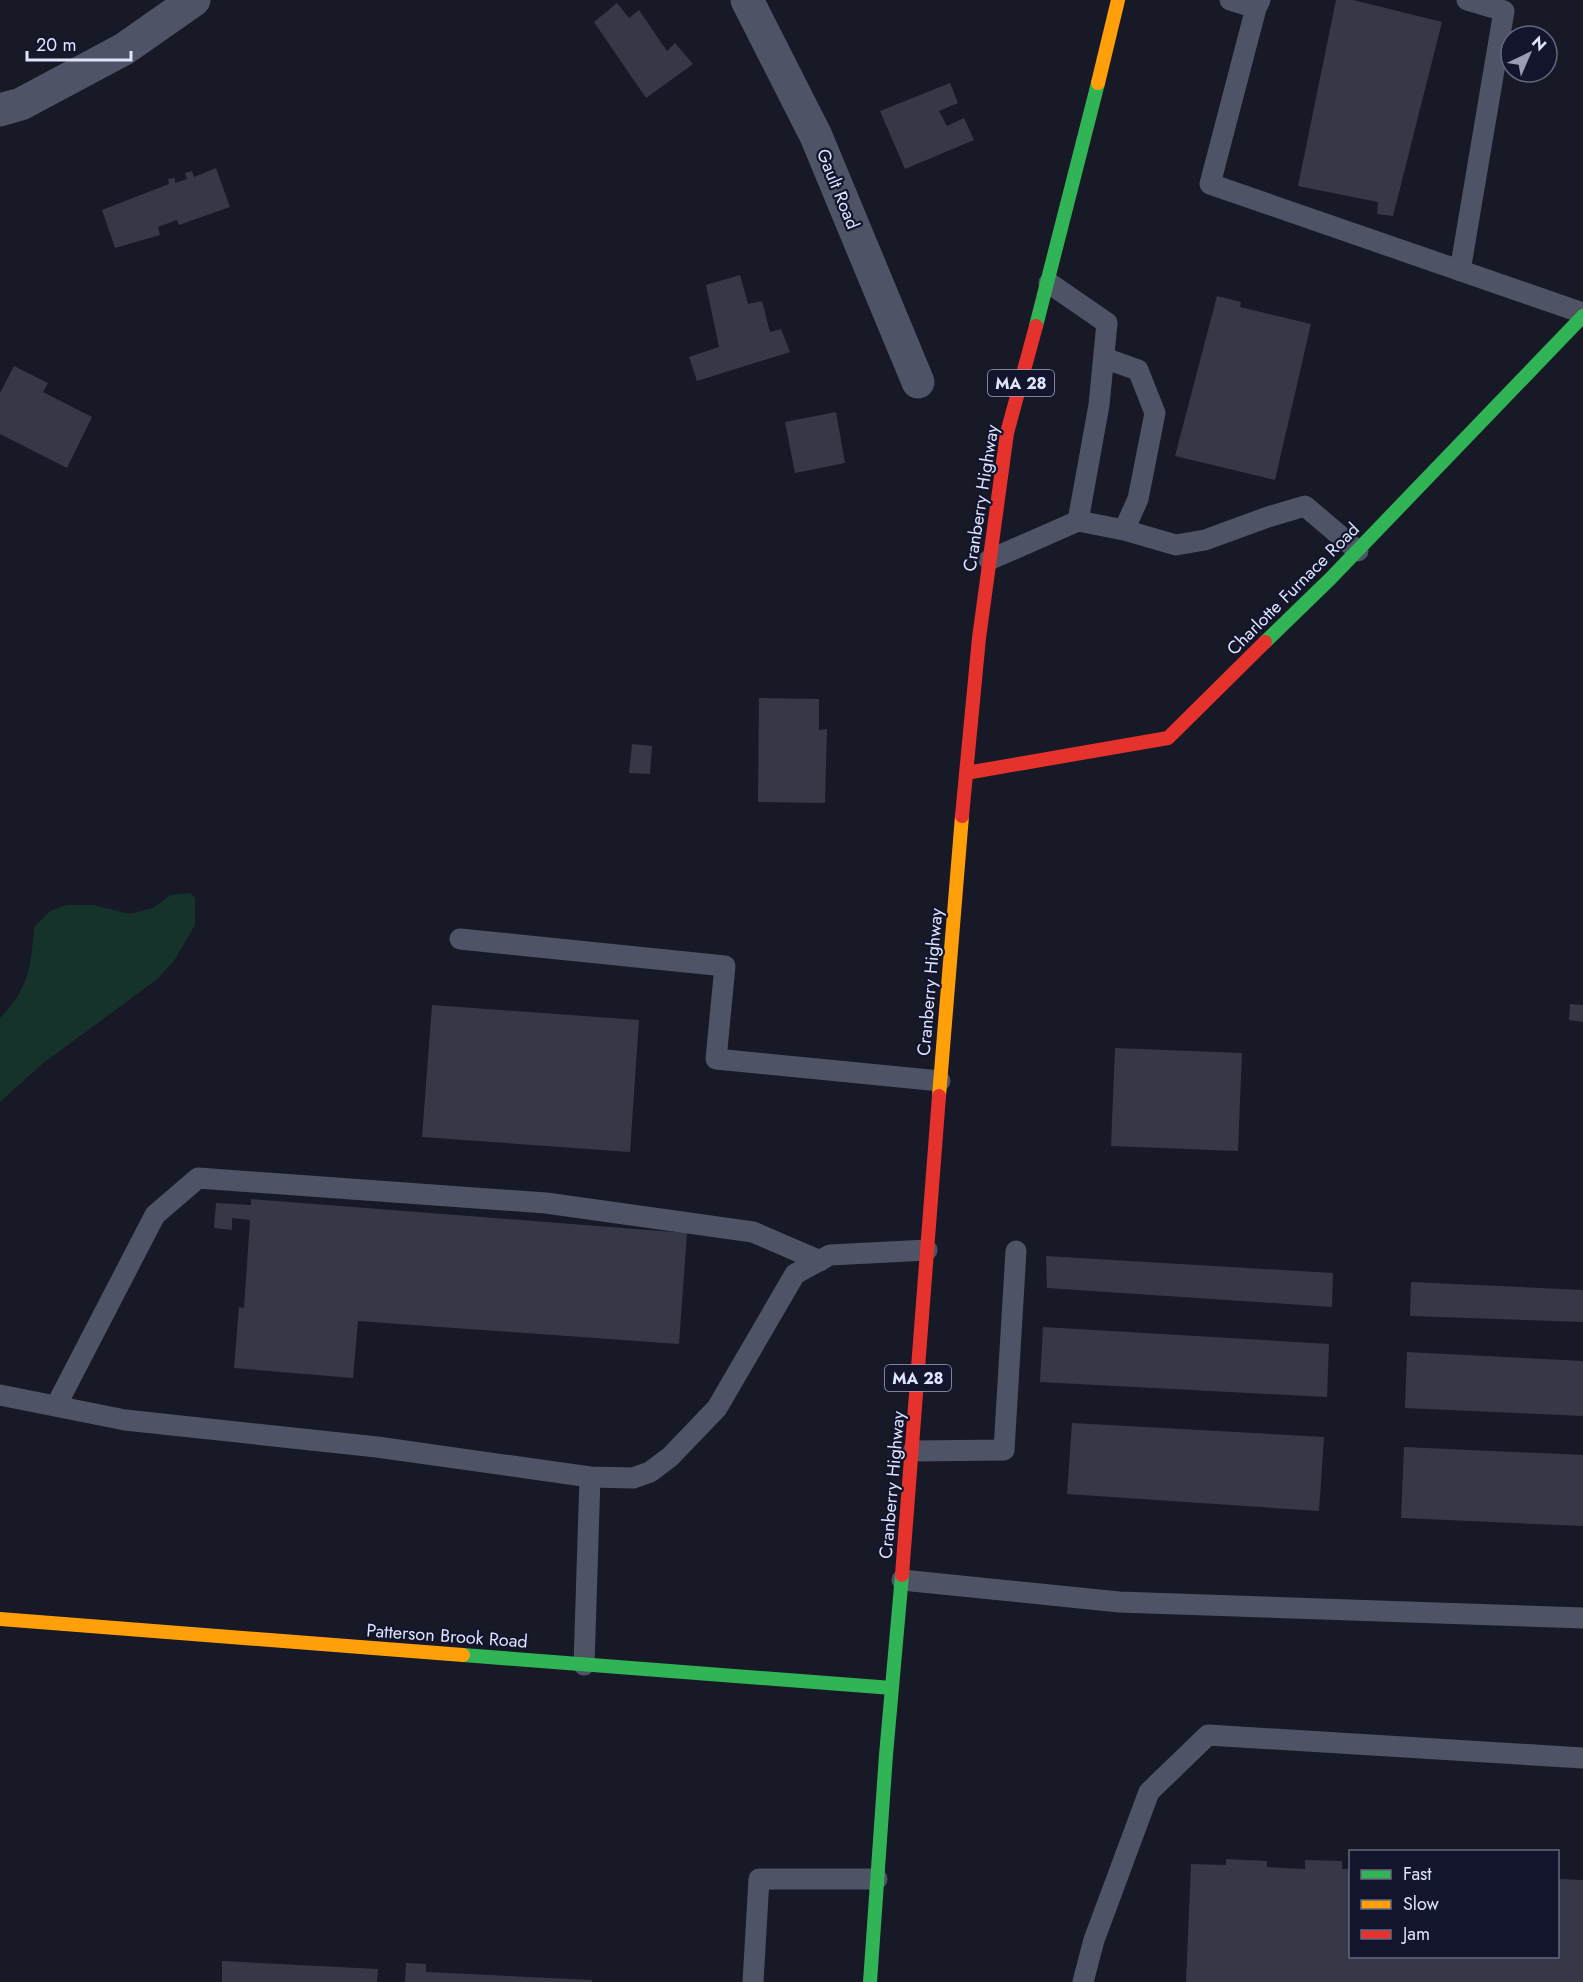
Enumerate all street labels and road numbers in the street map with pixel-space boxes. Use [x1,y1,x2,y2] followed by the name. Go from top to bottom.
[810,145,866,233] street label: Gault Road
[988,370,1054,396] road number: MA 28
[957,423,1005,573] street label: Cranberry Highway
[1221,517,1365,661] street label: Charlotte Furnace Road
[911,907,949,1057] street label: Cranberry Highway
[885,1365,951,1391] road number: MA 28
[873,1410,911,1560] street label: Cranberry Highway
[365,1617,529,1655] street label: Patterson Brook Road

